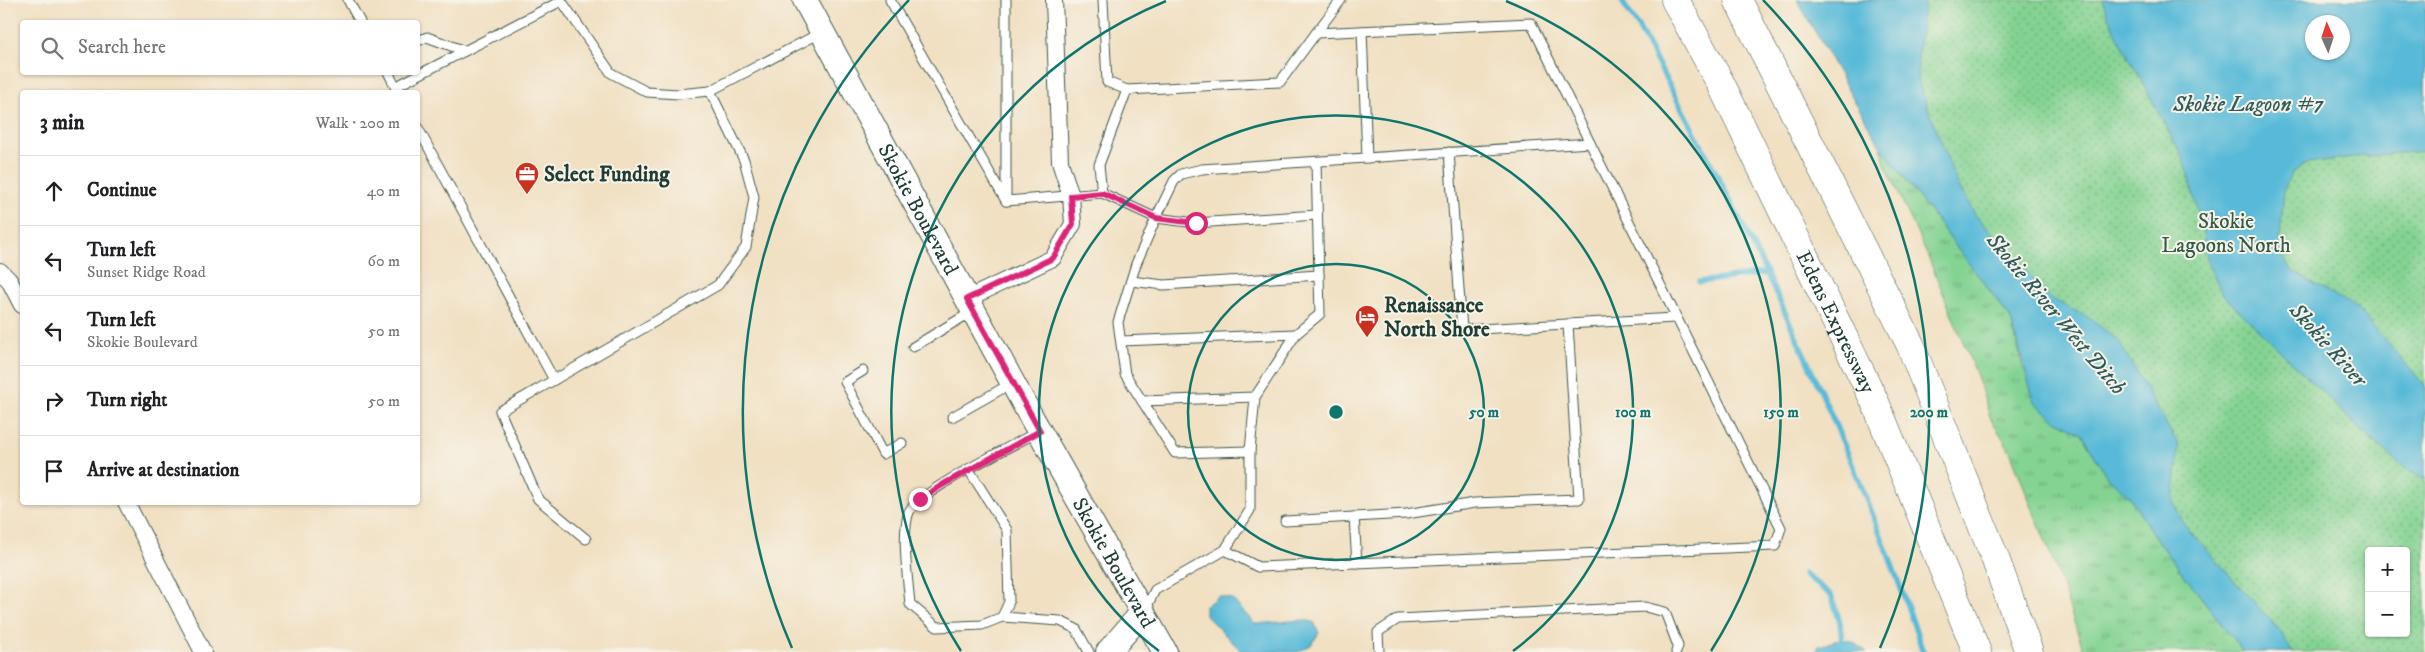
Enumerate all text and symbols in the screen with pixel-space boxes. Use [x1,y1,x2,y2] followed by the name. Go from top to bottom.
[2305,15,2350,60] north arrow
[20,20,420,75] search box
[38,34,66,62] icon: search
[78,36,166,59] text: Search here
[2172,91,2324,118] water label: Skokie Lagoon #7
[40,110,85,136] text: 3 min
[316,113,400,133] text: Walk · 200 m
[871,140,964,280] street label: Skokie Boulevard
[514,161,540,195] office icon: Select Funding
[544,162,670,188] place label: Select Funding
[40,177,68,205] icon: ahead
[87,179,157,202] text: Continue
[367,181,400,201] text: 40 m
[2161,209,2291,259] park label: Skokie Lagoons North
[1185,212,1208,235] route start
[1980,227,2131,400] water label: Skokie River West Ditch
[87,239,156,262] text: Turn left
[40,247,68,275] icon: left
[1790,247,1881,399] street label: Edens Expressway
[368,251,400,271] text: 60 m
[87,262,206,282] text: Sunset Ridge Road
[1384,293,1490,343] place label: Renaissance North Shore
[2283,297,2374,394] water label: Skokie River
[1354,304,1380,338] hotel icon: Renaissance North Shore
[87,309,156,332] text: Turn left
[40,317,68,345] icon: left
[368,321,400,341] text: 50 m
[87,332,198,352] text: Skokie Boulevard
[40,387,68,415] icon: right
[87,389,167,412] text: Turn right
[368,391,400,411] text: 50 m
[1327,403,1345,421] centre of rings
[1468,403,1500,422] text: 50 m
[1615,403,1652,422] text: 100 m
[1763,403,1799,422] text: 150 m
[1910,403,1949,422] text: 200 m
[40,457,68,485] icon: arrive
[87,459,239,482] text: Arrive at destination
[909,488,932,511] route end
[1066,493,1161,633] street label: Skokie Boulevard
[2365,547,2410,637] map controls
[2365,547,2410,592] button: +
[2365,592,2410,637] button: −

